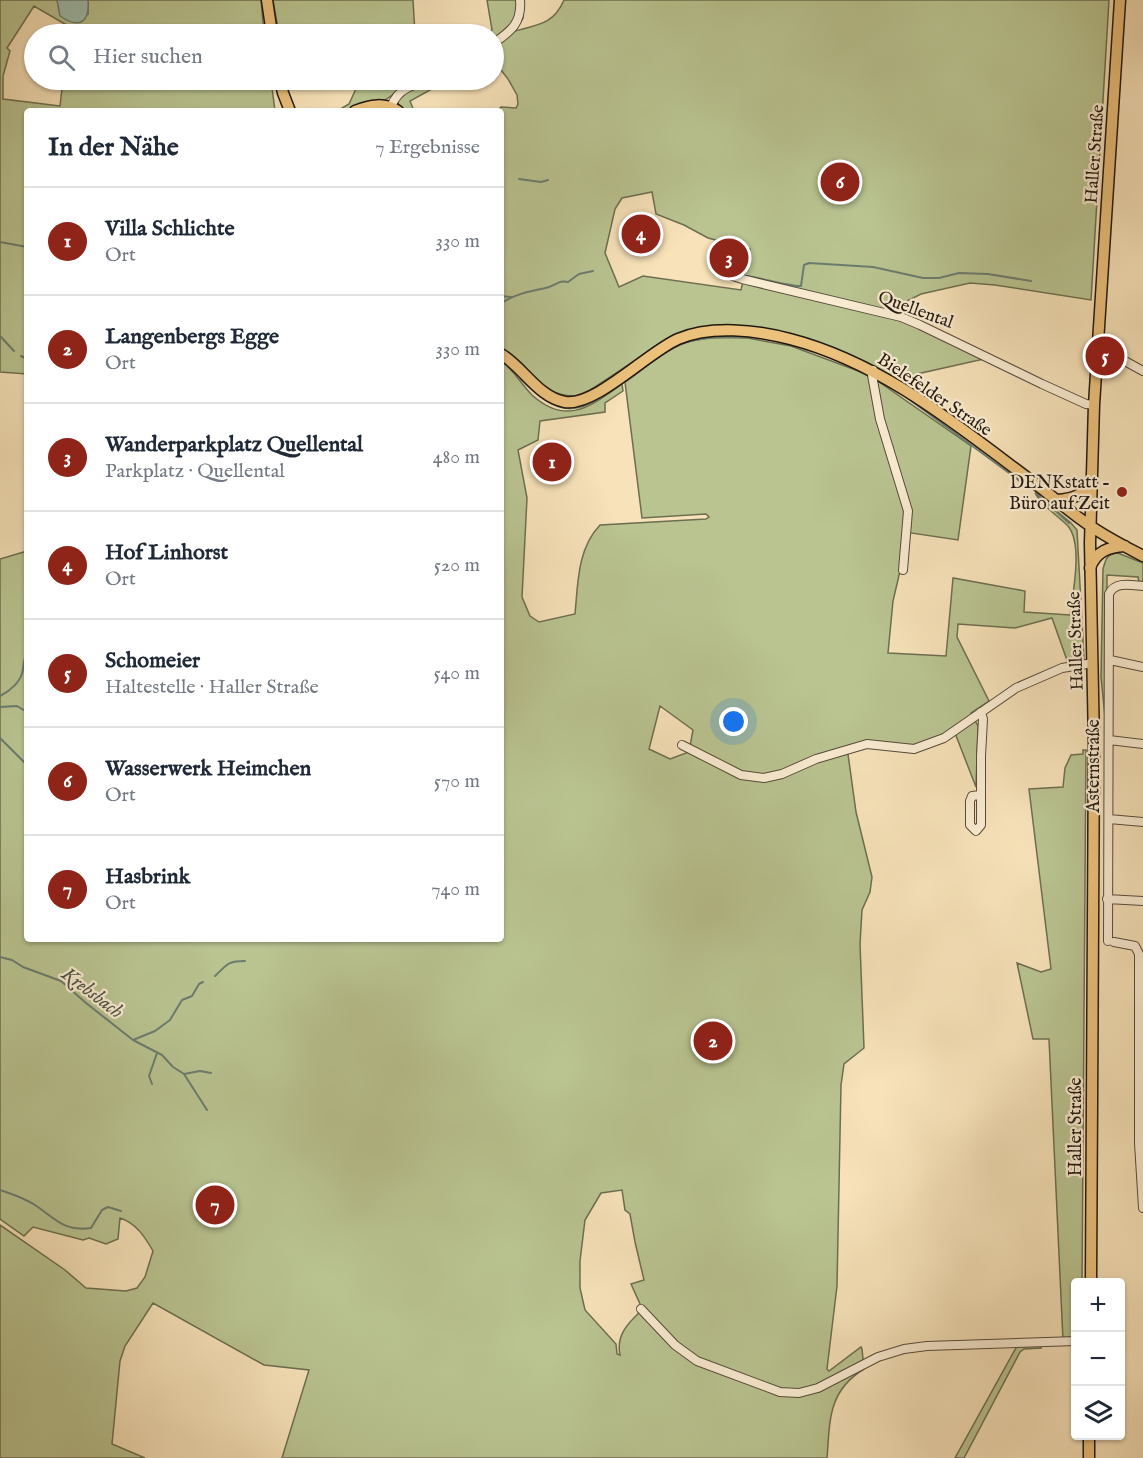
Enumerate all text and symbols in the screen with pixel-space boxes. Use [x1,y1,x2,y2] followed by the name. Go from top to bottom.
[24,24,504,90] search box
[45,41,78,74] icon: search
[93,43,203,71] text: Hier suchen
[1081,104,1110,204] street label: Haller Straße
[48,131,179,164] text: In der Nähe
[375,135,480,160] text: 7 Ergebnisse
[820,160,860,204] pin: 6
[622,212,660,256] pin: 4
[105,215,235,243] text: Villa Schlichte
[64,229,71,254] text: 1
[435,229,480,254] text: 330 m
[710,236,748,280] pin: 3
[105,243,136,268] text: Ort
[875,286,957,335] street label: Quellental
[105,323,279,351] text: Langenbergs Egge
[1086,334,1124,378] pin: 5
[63,337,72,362] text: 2
[435,337,480,362] text: 330 m
[872,348,996,442] street label: Bielefelder Straße
[105,351,136,376] text: Ort
[105,431,363,459] text: Wanderparkplatz Quellental
[532,440,572,484] pin: 1
[64,445,71,470] text: 3
[433,445,480,470] text: 480 m
[105,459,285,484] text: Parkplatz · Quellental
[1009,472,1110,516] place label: DENKstatt - Büro auf Zeit
[1115,485,1129,499] marker: DENKstatt - Büro auf Zeit
[105,539,228,567] text: Hof Linhorst
[63,553,72,578] text: 4
[434,553,480,578] text: 520 m
[105,567,136,592] text: Ort
[1063,591,1090,691] street label: Haller Straße
[105,647,200,675] text: Schomeier
[64,661,71,686] text: 5
[433,661,480,686] text: 540 m
[105,675,319,700] text: Haltestelle · Haller Straße
[719,707,748,736] your location
[1083,719,1106,814] street label: Asternstraße
[105,755,311,783] text: Wasserwerk Heimchen
[63,769,72,794] text: 6
[434,769,480,794] text: 570 m
[105,783,136,808] text: Ort
[105,863,190,891] text: Hasbrink
[63,877,72,902] text: 7
[431,877,480,902] text: 740 m
[105,891,136,916] text: Ort
[56,961,128,1025] water label: Krebsbach
[694,1018,732,1064] pin: 2
[1065,1077,1088,1177] street label: Haller Straße
[196,1182,234,1228] pin: 7
[1071,1278,1125,1440] map controls
[1071,1278,1125,1332] button: +
[1071,1332,1125,1386] button: −
[1071,1386,1125,1440] button: layers

